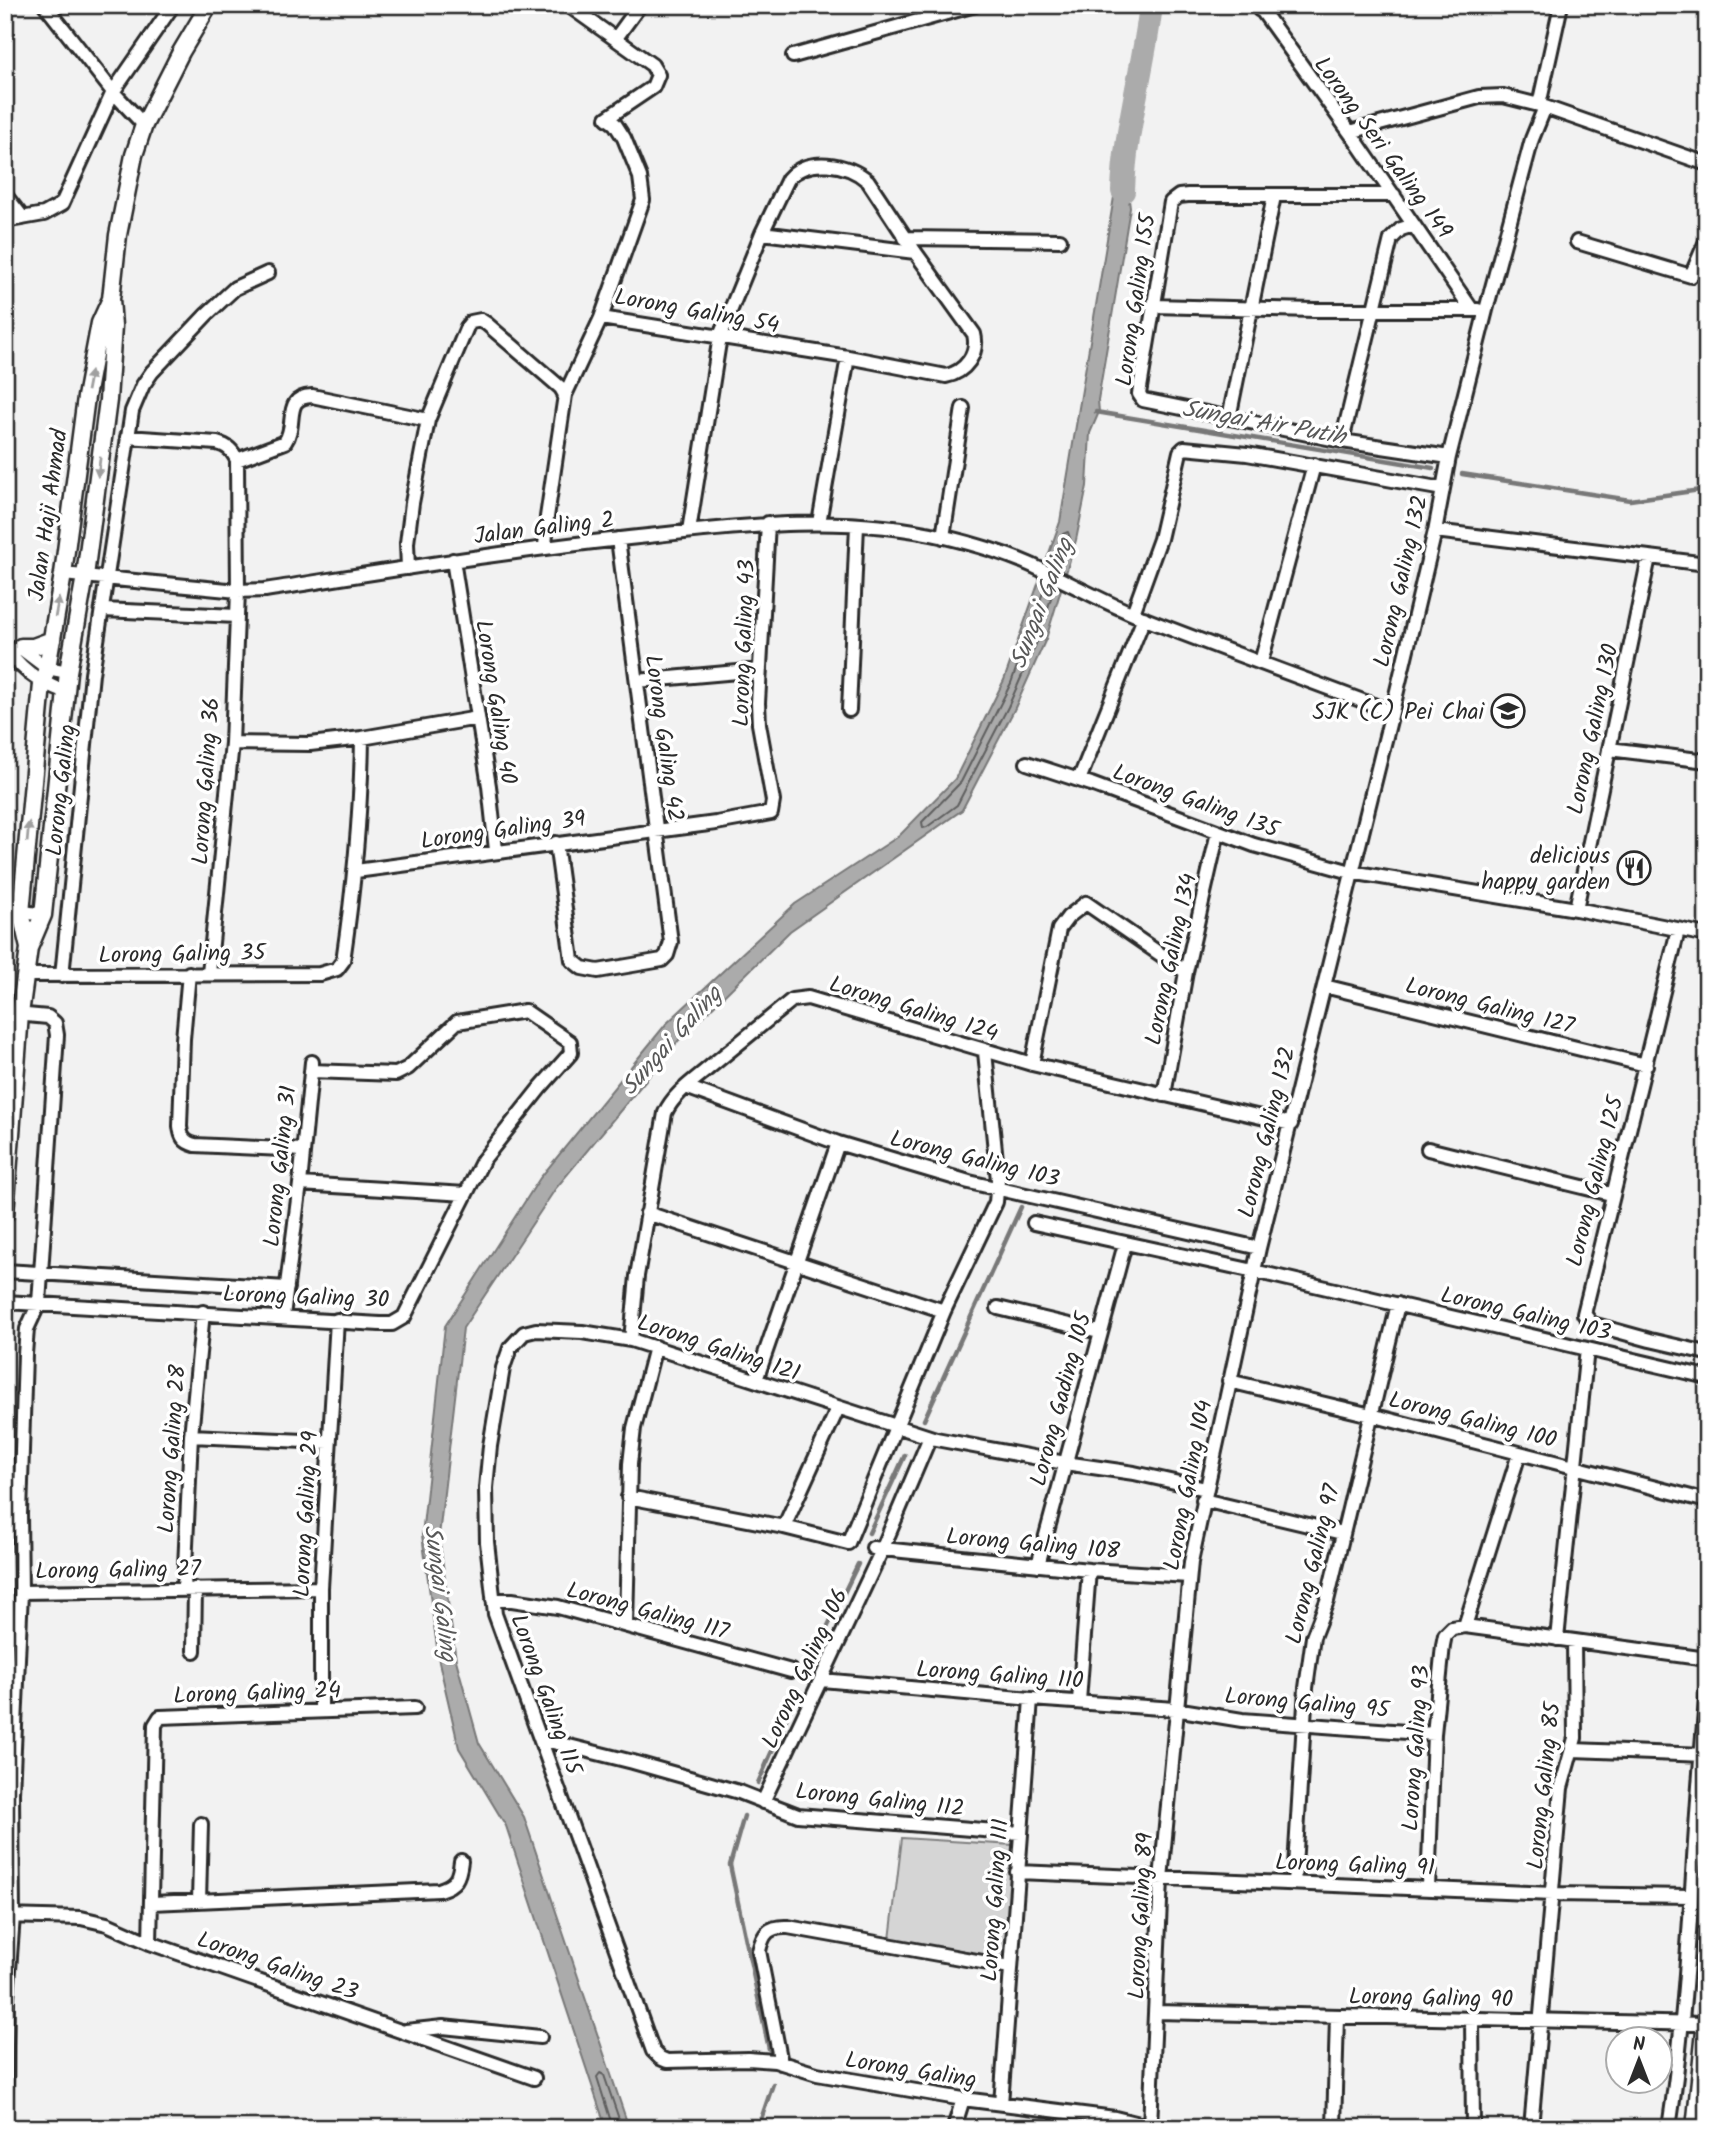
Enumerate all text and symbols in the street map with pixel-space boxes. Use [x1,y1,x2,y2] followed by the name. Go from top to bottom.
[1304,50,1461,247] street label: Lorong Seri Galing 149
[1107,210,1167,389] street label: Lorong Galing 155
[611,280,782,344] street label: Lorong Galing 54
[83,370,94,392] one-way arrow
[1179,390,1351,457] water label: Sungai Air Putih
[19,427,79,603] street label: Jalan Haji Ahmad
[94,456,105,478] one-way arrow
[1365,492,1439,671] street label: Lorong Galing 132
[472,503,617,555] street label: Jalan Galing 2
[1000,531,1086,674] water label: Sungai Galing
[724,559,766,727] street label: Lorong Galing 43
[52,596,63,618] one-way arrow
[464,618,526,787] street label: Lorong Galing 40
[1558,641,1630,818] street label: Lorong Galing 130
[634,653,693,824] street label: Lorong Galing 42
[1489,692,1527,730] school or university icon: SJK (C) Pei Chai
[1313,695,1486,731] place label: SJK (C) Pei Chai
[183,696,231,866] street label: Lorong Galing 36
[37,722,87,858] street label: Lorong Galing
[1107,755,1285,849] street label: Lorong Galing 135
[419,802,588,860] street label: Lorong Galing 39
[23,821,34,843] one-way arrow
[1481,839,1610,901] place label: delicious happy garden
[1615,849,1653,887] restaurant icon: delicious happy garden
[1136,870,1208,1049] street label: Lorong Galing 134
[98,936,268,974] street label: Lorong Galing 35
[824,967,1002,1053] street label: Lorong Galing 124
[1401,969,1579,1046] street label: Lorong Galing 127
[612,976,733,1105] water label: Sungai Galing
[1229,1043,1307,1222] street label: Lorong Galing 132
[255,1084,307,1249] street label: Lorong Galing 31
[1557,1091,1635,1271] street label: Lorong Galing 125
[886,1121,1063,1198] street label: Lorong Galing 103
[222,1277,390,1319] street label: Lorong Galing 30
[1437,1278,1614,1352] street label: Lorong Galing 103
[632,1306,805,1392] street label: Lorong Galing 121
[1021,1307,1103,1490] street label: Lorong Gading 105
[149,1363,197,1535] street label: Lorong Galing 28
[1385,1383,1560,1459] street label: Lorong Galing 100
[1155,1397,1223,1574] street label: Lorong Galing 104
[285,1430,329,1598] street label: Lorong Galing 29
[1277,1479,1352,1648] street label: Lorong Galing 97
[944,1519,1121,1571] street label: Lorong Galing 108
[412,1523,467,1665] water label: Sungai Galing
[35,1552,203,1590] street label: Lorong Galing 27
[562,1573,734,1651] street label: Lorong Galing 117
[753,1583,859,1755] street label: Lorong Galing 106
[499,1609,591,1782] street label: Lorong Galing 115
[915,1652,1085,1700] street label: Lorong Galing 110
[1393,1664,1441,1832] street label: Lorong Galing 93
[173,1673,342,1715] street label: Lorong Galing 24
[1223,1679,1392,1729] street label: Lorong Galing 95
[1518,1699,1572,1872] street label: Lorong Galing 85
[794,1774,966,1828] street label: Lorong Galing 112
[972,1817,1020,1983] street label: Lorong Galing 111
[1120,1832,1164,2000] street label: Lorong Galing 89
[1274,1845,1436,1887] street label: Lorong Galing 91
[192,1922,363,2011] street label: Lorong Galing 23
[1348,1980,1514,2018] street label: Lorong Galing 90
[1604,2024,1674,2094] north arrow
[1633,2030,1645,2060] text: N
[842,2043,979,2099] street label: Lorong Galing

